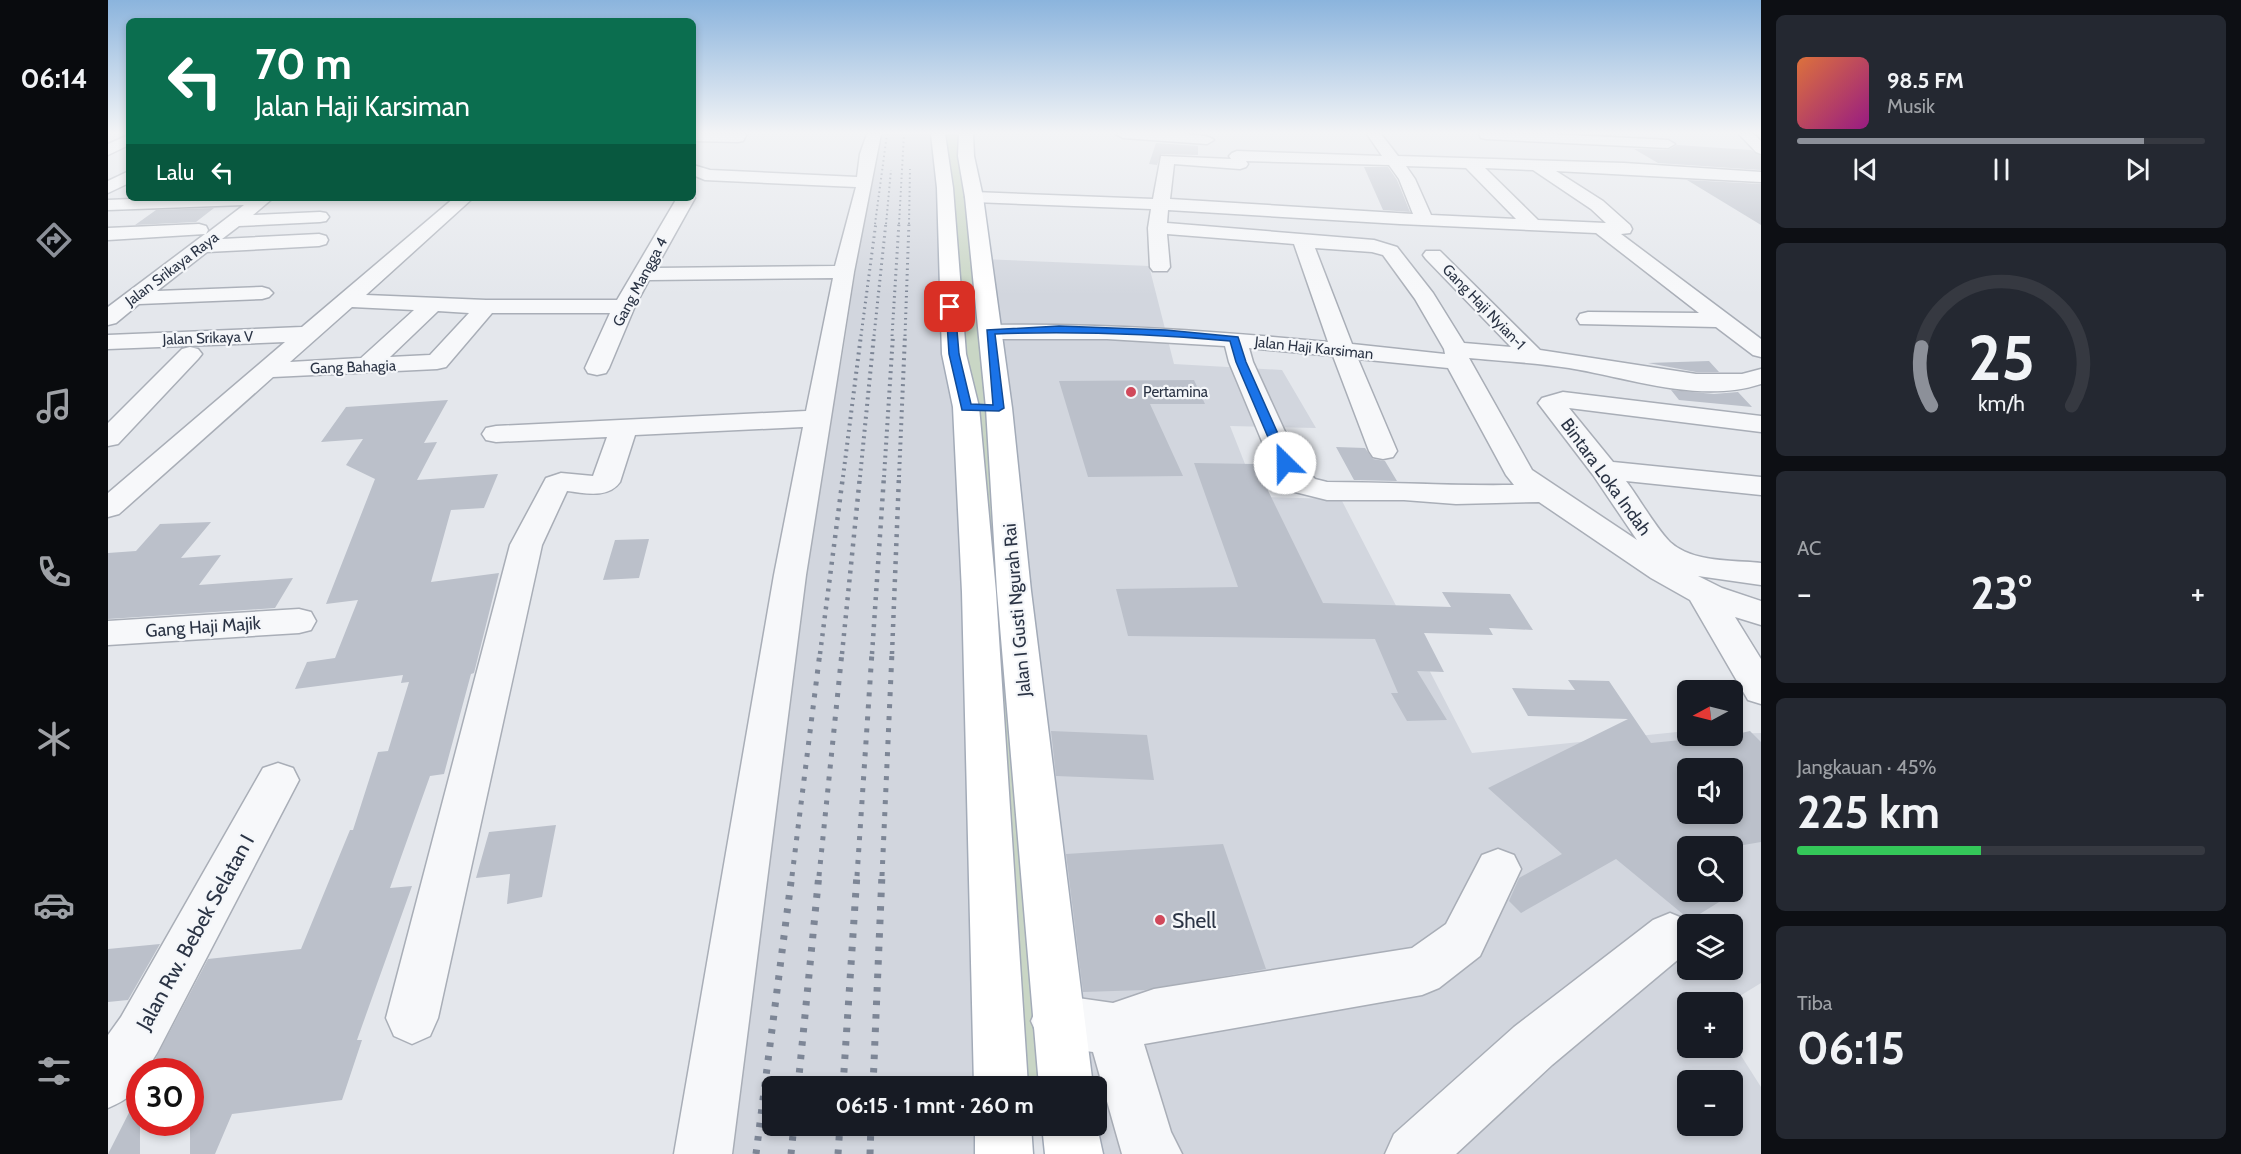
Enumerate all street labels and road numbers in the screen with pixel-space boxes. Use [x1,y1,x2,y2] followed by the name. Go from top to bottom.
[121,228,223,311] street label: Jalan Srikaya Raya
[609,234,671,330] street label: Gang Mangga 4
[1439,261,1529,353] street label: Gang Haji Nyian-1
[161,327,254,349] street label: Jalan Srikaya V
[1253,333,1374,363] street label: Jalan Haji Karsiman
[310,356,397,377] street label: Gang Bahagia
[1556,414,1656,540] street label: Bintara Loka Indah
[998,523,1036,698] street label: Jalan I Gusti Ngurah Rai
[145,612,262,642] street label: Gang Haji Majik
[130,830,259,1035] street label: Jalan Rw. Bebek Selatan I

